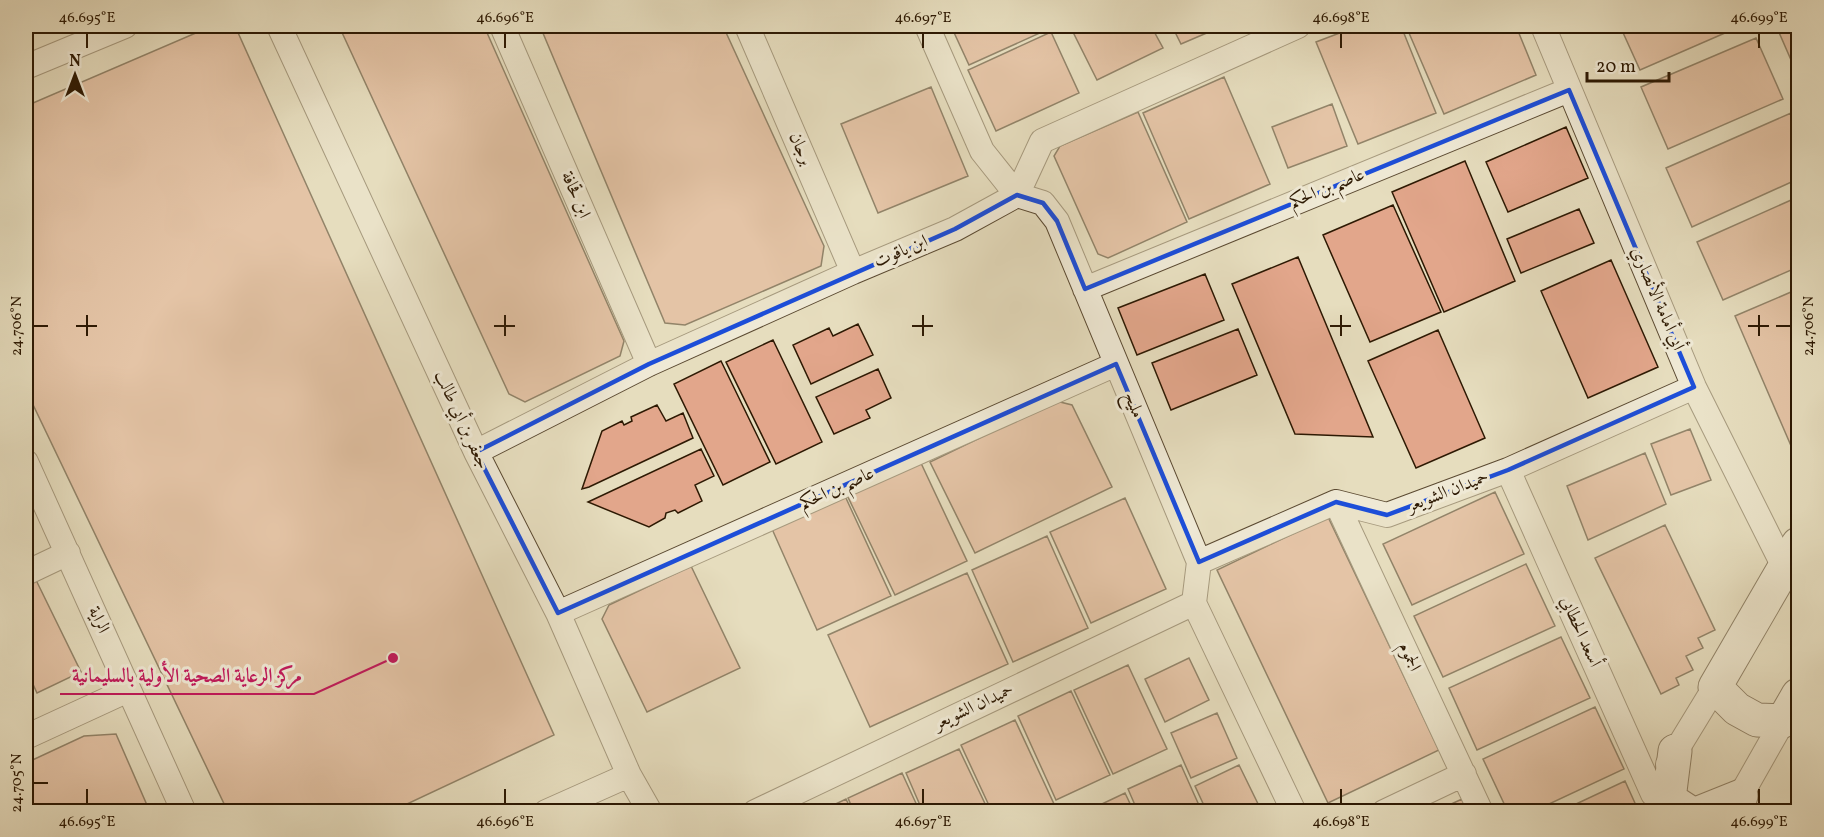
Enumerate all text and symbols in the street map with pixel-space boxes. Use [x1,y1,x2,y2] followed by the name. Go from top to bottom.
[58,8,116,29] text: 46.695°E
[476,8,534,29] text: 46.696°E
[894,8,952,29] text: 46.697°E
[1312,8,1370,29] text: 46.698°E
[1730,8,1788,29] text: 46.699°E
[45,45,105,105] north arrow
[1587,45,1670,83] scale bar
[69,51,81,73] text: N
[1596,55,1636,80] text: 20 m
[782,129,818,169] street label: برجان
[1286,163,1370,219] street label: عاصم بن الحكم
[554,168,596,223] street label: ابن قحافة
[870,229,932,275] street label: ابن ياقوت
[1623,242,1692,356] street label: أبي أمامة الأنصاري
[7,296,28,356] text: 24.706°N
[1799,296,1820,356] text: 24.706°N
[426,366,497,474] street label: جعفر بن أبي طالب
[1114,388,1150,423] street label: مليح
[796,461,880,520] street label: عاصم بن الحكم
[1402,465,1492,520] street label: حميدان الشويعر
[1552,592,1609,673] street label: أسعد الحطابي
[81,602,115,638] street label: الراية
[1390,638,1427,677] street label: الجموم
[60,656,314,694] callout: مركز الرعاية الصحية الأولية بالسليمانية
[72,660,302,691] text: مركز الرعاية الصحية الأولية بالسليمانية
[928,678,1018,737] street label: حميدان الشويعر
[7,753,28,813] text: 24.705°N
[58,812,116,833] text: 46.695°E
[476,812,534,833] text: 46.696°E
[894,812,952,833] text: 46.697°E
[1312,812,1370,833] text: 46.698°E
[1730,812,1788,833] text: 46.699°E

